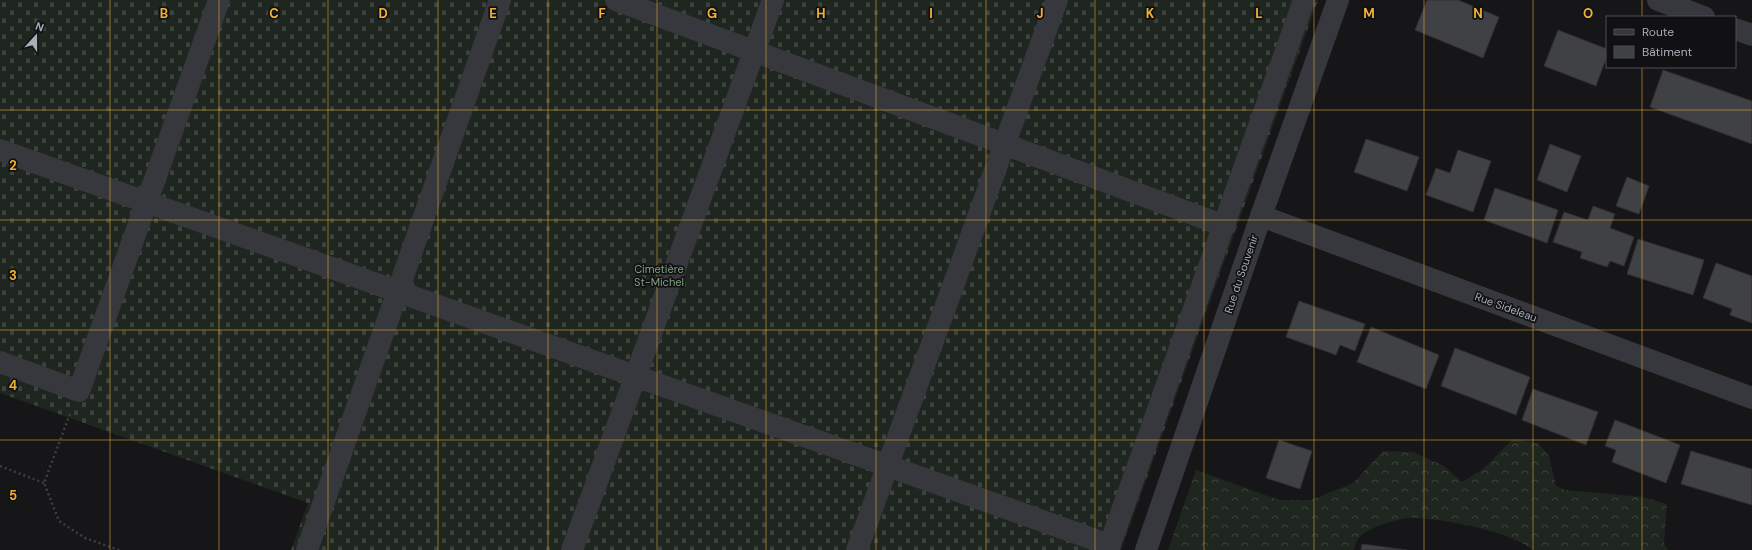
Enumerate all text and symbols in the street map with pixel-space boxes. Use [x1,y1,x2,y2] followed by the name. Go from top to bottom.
[160,5,168,22] text: B
[269,5,279,22] text: C
[378,5,388,22] text: D
[489,5,497,22] text: E
[598,5,606,22] text: F
[707,5,717,22] text: G
[816,5,826,22] text: H
[929,5,933,22] text: I
[1036,5,1044,22] text: J
[1146,5,1155,22] text: K
[1255,5,1263,22] text: L
[1363,5,1375,22] text: M
[1473,5,1483,22] text: N
[1583,5,1593,22] text: O
[16,16,56,56] north arrow
[1606,16,1736,68] legend
[33,19,46,35] text: N
[1642,24,1674,40] text: Route
[1642,44,1693,60] text: Bâtiment
[9,157,17,174] text: 2
[1221,233,1261,315] street label: Rue du Souvenir
[634,262,684,289] park label: Cimetière St-Michel
[9,267,17,284] text: 3
[1473,289,1539,325] street label: Rue Sideleau
[9,377,17,394] text: 4
[9,487,17,504] text: 5

